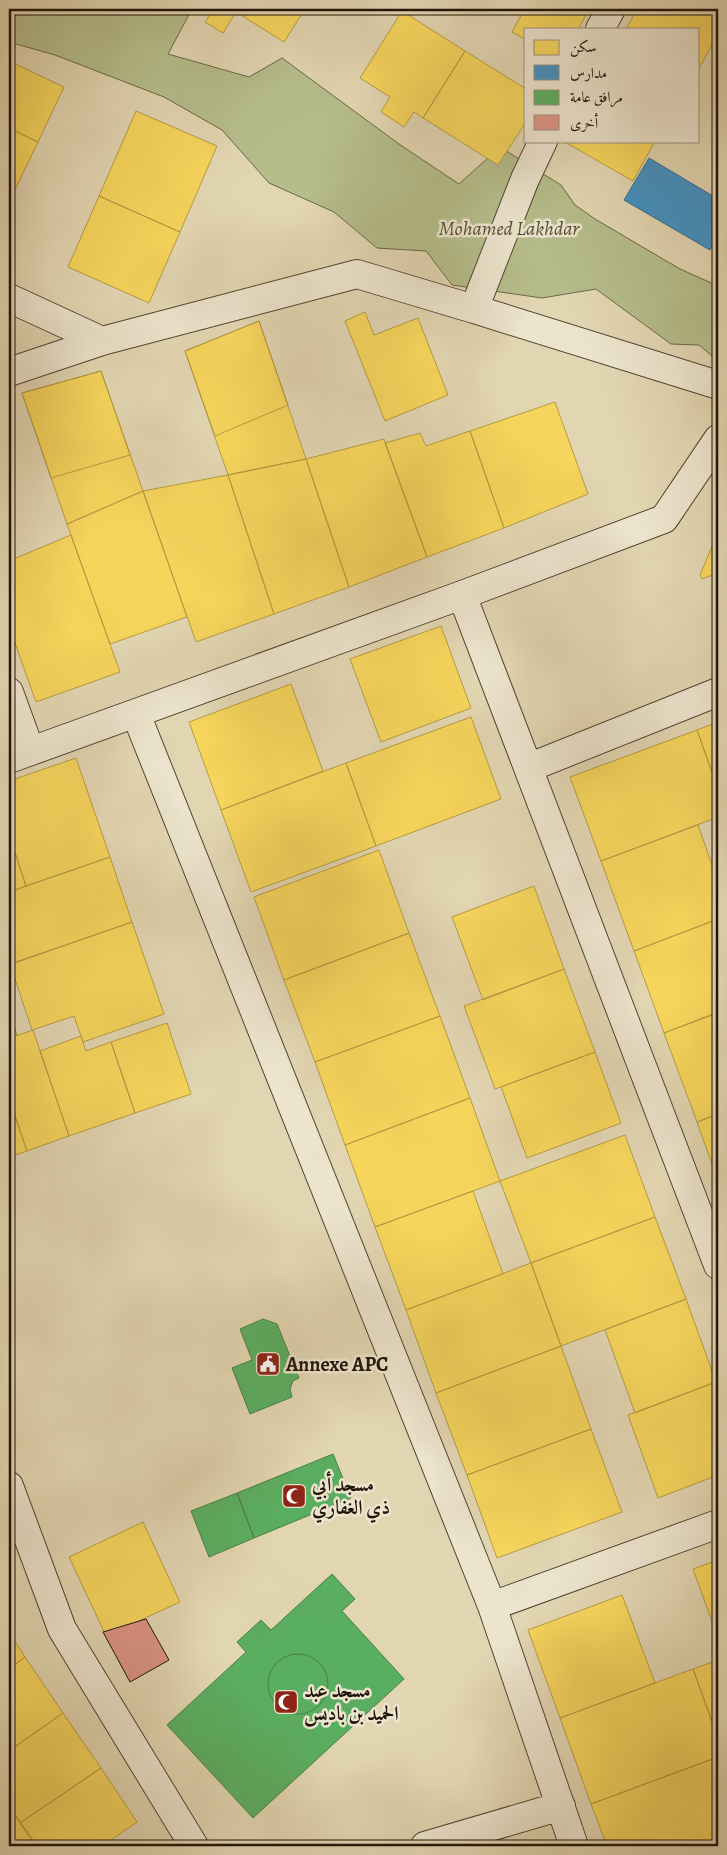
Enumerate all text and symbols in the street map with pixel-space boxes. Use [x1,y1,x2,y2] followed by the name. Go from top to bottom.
[524,28,700,142] legend
[570,37,597,57] text: سكن
[570,63,607,83] text: مدارس
[570,87,623,108] text: مرافق عامة
[570,112,599,133] text: أخرى
[439,215,580,242] park label: Mohamed Lakhdar
[255,1351,281,1377] public building icon: Annexe APC
[285,1351,388,1378] place label: Annexe APC
[311,1471,390,1524] place label: مسجد أبي ذي الغفاري
[281,1483,307,1509] mosque icon: مسجد أبي ذي الغفاري
[304,1677,399,1727] place label: مسجد عبد الحميد بن باديس
[273,1689,299,1715] mosque icon: مسجد عبد الحميد بن باديس

